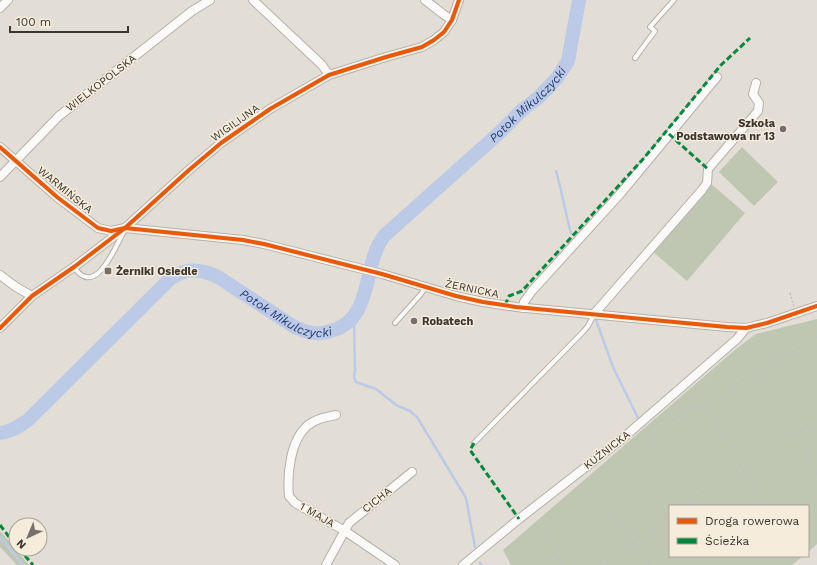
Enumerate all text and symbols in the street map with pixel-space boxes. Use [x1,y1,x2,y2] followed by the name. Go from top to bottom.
[10,8,128,34] scale bar
[16,15,51,29] text: 100 m
[63,52,139,114] street label: WIELKOPOLSKA
[487,64,569,145] water label: Potok Mikulczycki
[208,101,262,145] street label: WIGILIJNA
[676,117,776,143] place label: Szkoła Podstawowa nr 13
[778,124,788,134] marker: Szkoła Podstawowa nr 13
[35,163,96,216] street label: WARMIŃSKA
[116,265,198,278] place label: Żerniki Osiedle
[103,266,113,276] marker: Żerniki Osiedle
[444,276,500,301] street label: ŻERNICKA
[237,286,334,340] water label: Potok Mikulczycki
[422,315,473,328] place label: Robatech
[409,316,419,326] marker: Robatech
[581,427,633,472] street label: KUŹNICKA
[360,484,394,516] street label: CICHA
[297,500,337,530] street label: 1 MAJA
[669,505,809,557] legend
[705,514,800,528] text: Droga rowerowa
[8,517,48,557] north arrow
[705,534,750,548] text: Ścieżka
[14,536,29,551] text: N

